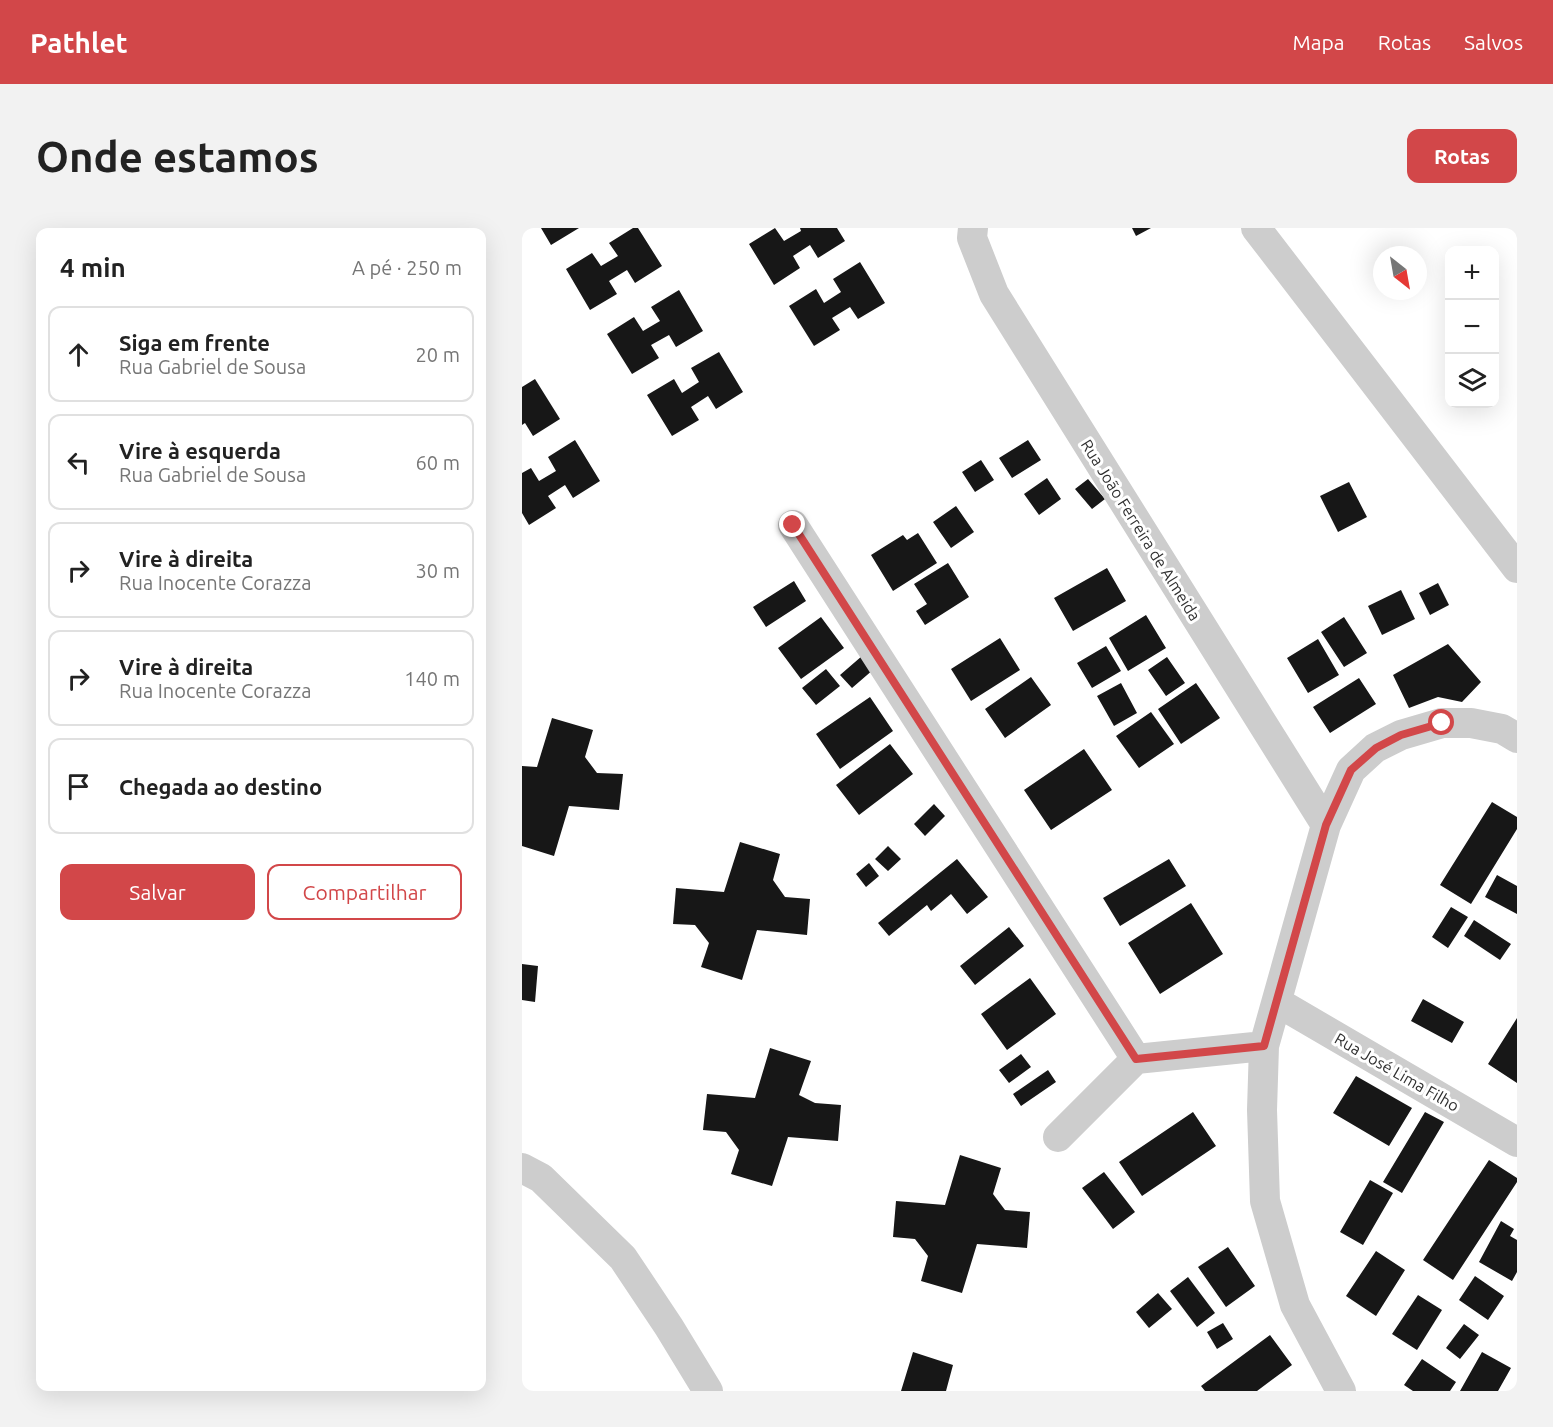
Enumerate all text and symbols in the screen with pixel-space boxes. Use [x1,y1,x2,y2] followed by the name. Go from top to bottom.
[30,27,128,58] text: Pathlet
[1293,30,1345,54] text: Mapa
[1378,30,1431,54] text: Rotas
[1464,30,1523,54] text: Salvos
[1407,129,1517,183] button: Rotas
[36,133,319,180] text: Onde estamos
[1373,246,1427,300] north arrow
[1445,246,1499,408] map controls
[1445,246,1499,300] button: +
[60,253,126,282] text: 4 min
[352,256,462,279] text: A pé · 250 m
[1445,300,1499,354] button: −
[119,330,270,355] text: Siga em frente
[62,338,95,371] icon: ahead
[416,343,460,366] text: 20 m
[1445,354,1499,408] button: layers
[119,355,306,378] text: Rua Gabriel de Sousa
[1078,436,1204,624] street label: Rua João Ferreira de Almeida
[119,438,281,463] text: Vire à esquerda
[62,446,95,479] icon: left
[416,451,460,474] text: 60 m
[119,463,306,486] text: Rua Gabriel de Sousa
[779,511,805,537] route end
[119,546,253,571] text: Vire à direita
[62,554,95,587] icon: right
[416,559,460,582] text: 30 m
[119,571,312,594] text: Rua Inocente Corazza
[119,654,253,679] text: Vire à direita
[62,662,95,695] icon: right
[404,667,460,690] text: 140 m
[119,679,312,702] text: Rua Inocente Corazza
[1428,709,1454,735] route start
[62,770,95,803] icon: arrive
[119,774,322,799] text: Chegada ao destino
[60,864,255,920] button: Salvar
[267,864,462,920] button: Compartilhar
[1332,1029,1462,1115] street label: Rua José Lima Filho

